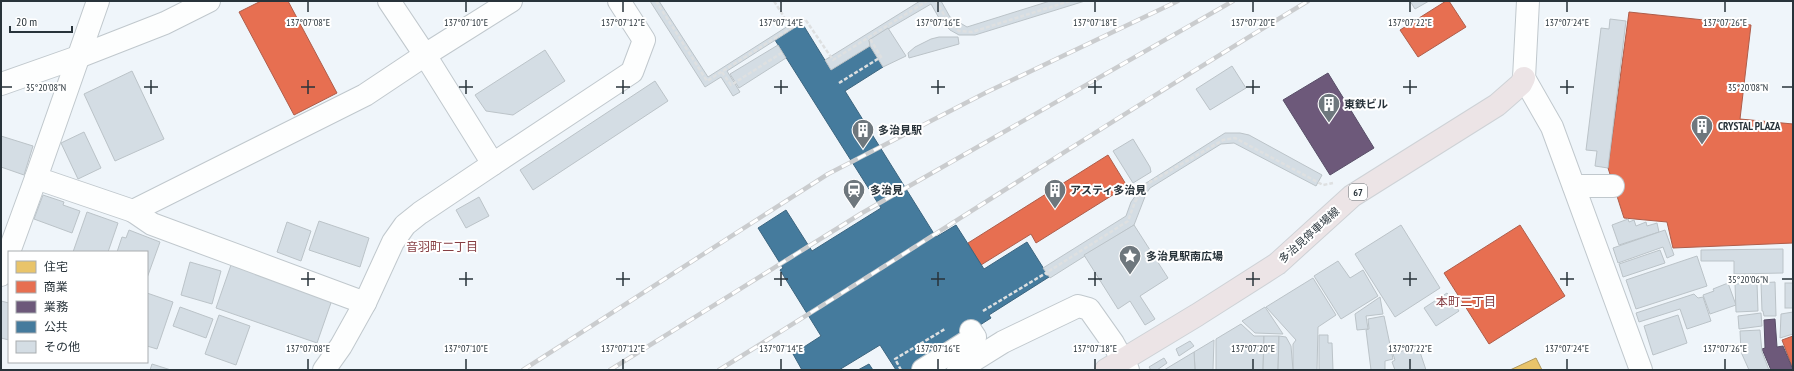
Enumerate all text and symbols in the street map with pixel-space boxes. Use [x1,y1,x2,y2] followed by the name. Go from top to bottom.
[10,8,72,34] scale bar
[16,14,37,29] text: 20 m
[286,16,330,29] text: 137°07'08"E
[444,16,488,29] text: 137°07'10"E
[601,16,645,29] text: 137°07'12"E
[759,16,803,29] text: 137°07'14"E
[916,16,960,29] text: 137°07'16"E
[1073,16,1117,29] text: 137°07'18"E
[1231,16,1275,29] text: 137°07'20"E
[1388,16,1432,29] text: 137°07'22"E
[1545,16,1589,29] text: 137°07'24"E
[1703,16,1747,29] text: 137°07'26"E
[26,81,66,94] text: 35°20'08"N
[1728,81,1768,94] text: 35°20'08"N
[1316,91,1342,124] building icon: 東鉄ビル
[1344,97,1388,111] place label: 東鉄ビル
[1689,113,1715,146] building icon: CRYSTAL PLAZA
[850,117,876,150] building icon: 多治見駅
[1718,119,1781,133] place label: CRYSTAL PLAZA
[878,123,922,137] place label: 多治見駅
[841,177,867,210] station icon: 多治見
[1042,177,1068,210] building icon: アスティ多治見
[870,183,903,197] place label: 多治見
[1070,183,1146,197] place label: アスティ多治見
[1349,184,1367,200] road number: 67
[1276,204,1342,266] street label: 多治見停車場線
[406,239,478,254] district label: 音羽町二丁目
[1117,243,1143,276] place icon: 多治見駅南広場
[1146,249,1223,263] place label: 多治見駅南広場
[8,251,148,363] legend
[44,259,68,274] text: 住宅
[1728,273,1768,286] text: 35°20'06"N
[44,279,68,294] text: 商業
[1436,294,1496,309] district label: 本町二丁目
[44,299,68,314] text: 業務
[44,319,68,334] text: 公共
[44,339,80,354] text: その他
[286,342,330,355] text: 137°07'08"E
[444,342,488,355] text: 137°07'10"E
[601,342,645,355] text: 137°07'12"E
[759,342,803,355] text: 137°07'14"E
[916,342,960,355] text: 137°07'16"E
[1073,342,1117,355] text: 137°07'18"E
[1231,342,1275,355] text: 137°07'20"E
[1388,342,1432,355] text: 137°07'22"E
[1545,342,1589,355] text: 137°07'24"E
[1703,342,1747,355] text: 137°07'26"E

